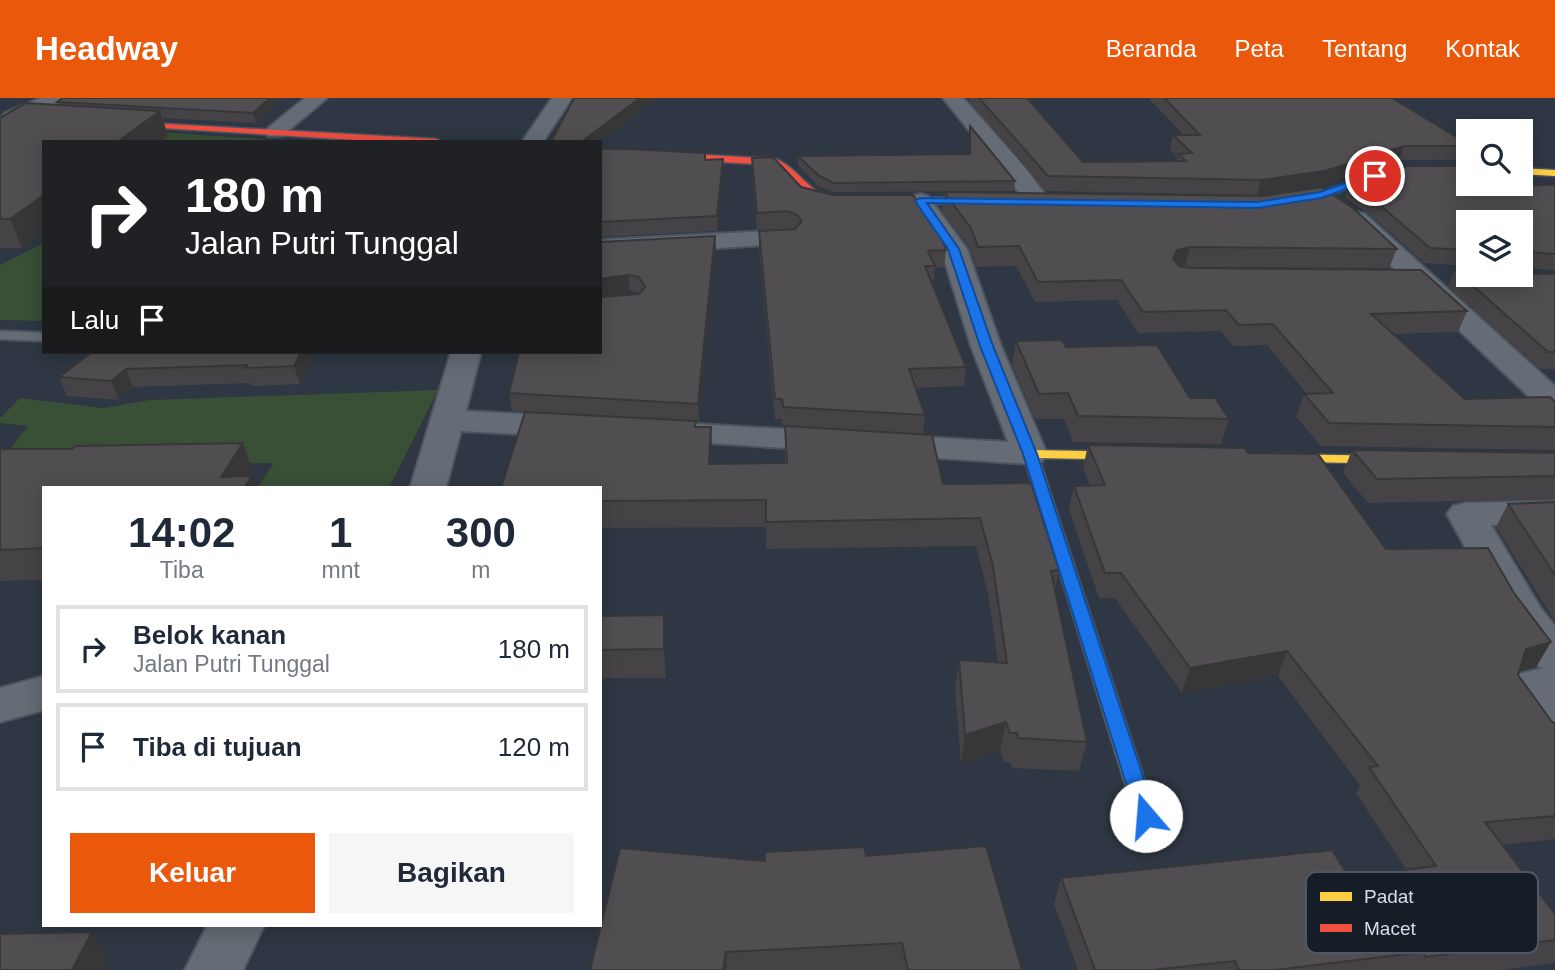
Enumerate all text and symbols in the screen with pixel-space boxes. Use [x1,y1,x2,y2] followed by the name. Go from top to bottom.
[35,30,178,67] text: Headway
[1106,35,1197,62] text: Beranda
[1235,35,1284,62] text: Peta
[1322,35,1407,62] text: Tentang
[1445,35,1520,62] text: Kontak
[1456,119,1533,287] map controls
[1456,119,1533,196] button: search
[1345,146,1405,206] pin
[1356,157,1394,195] icon: arrive
[70,168,161,259] icon: right
[185,168,324,222] text: 180 m
[1456,210,1533,287] button: layers
[185,225,459,261] text: Jalan Putri Tunggal
[133,301,171,339] icon: arrive
[70,305,119,335] text: Lalu
[128,509,235,556] text: 14:02
[329,509,352,556] text: 1
[446,509,516,556] text: 300
[160,557,204,583] text: Tiba
[321,557,360,583] text: mnt
[471,557,490,583] text: m
[133,620,286,650] text: Belok kanan
[74,630,112,668] icon: right
[498,634,570,664] text: 180 m
[133,651,330,677] text: Jalan Putri Tunggal
[74,728,112,766] icon: arrive
[133,732,302,762] text: Tiba di tujuan
[498,732,570,762] text: 120 m
[1109,779,1183,853] position arrow
[70,833,315,913] button: Keluar
[329,833,574,913] button: Bagikan
[1306,872,1538,953] legend
[1364,886,1414,907] text: Padat
[1364,918,1416,939] text: Macet

